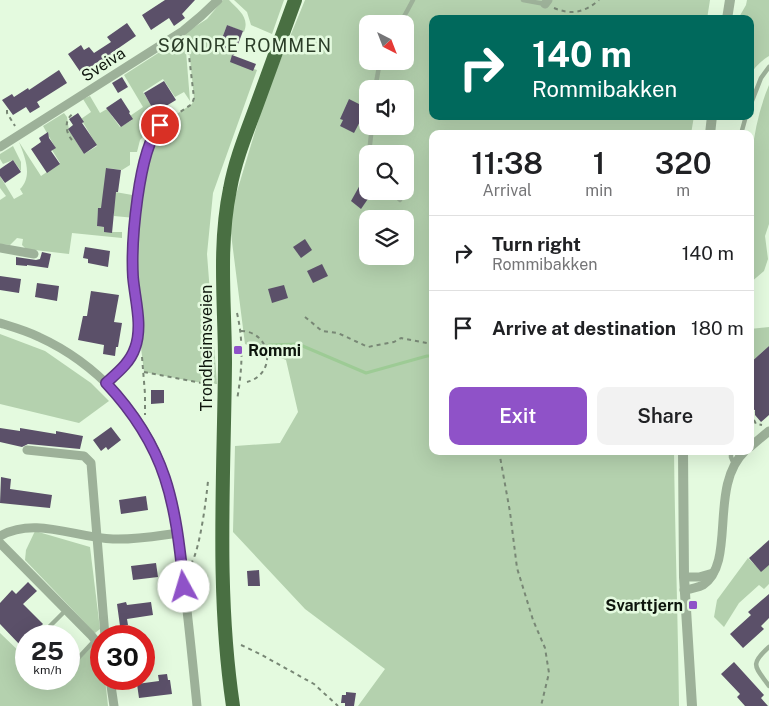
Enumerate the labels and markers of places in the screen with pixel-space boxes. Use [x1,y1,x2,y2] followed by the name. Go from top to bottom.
[139,104,181,146] pin
[248,341,301,360] place label: Rommi
[232,344,244,356] marker: Rommi
[605,596,683,615] place label: Svarttjern
[687,599,699,611] marker: Svarttjern

